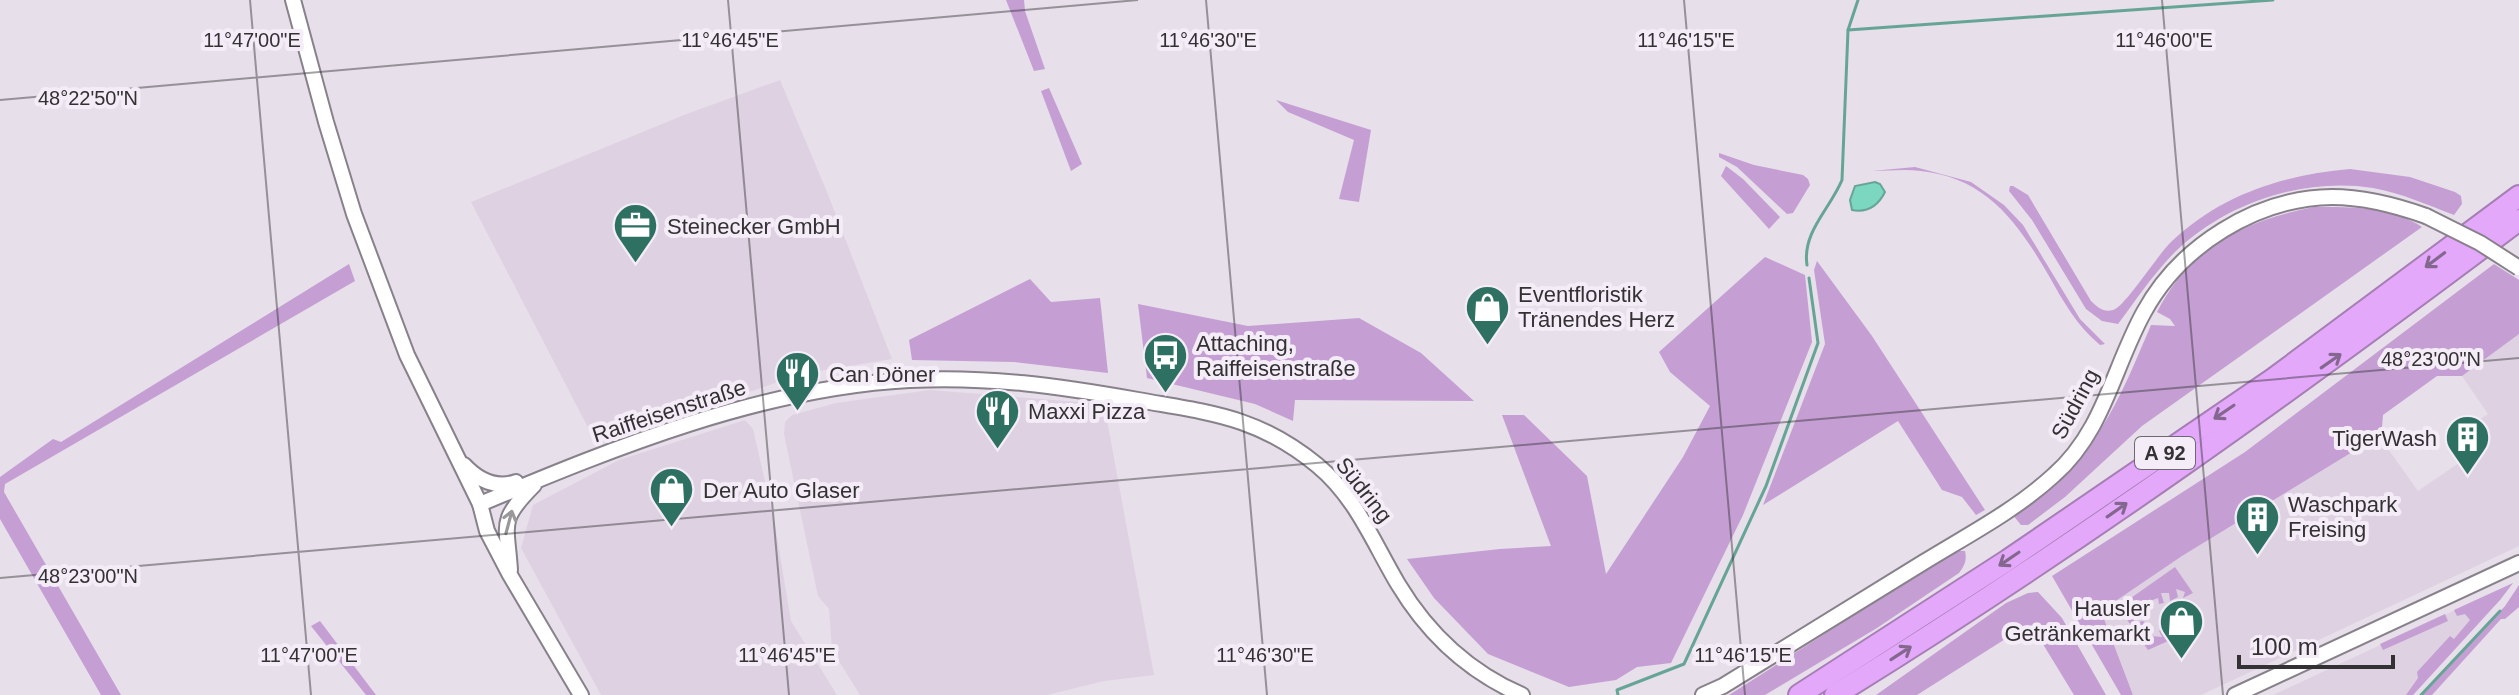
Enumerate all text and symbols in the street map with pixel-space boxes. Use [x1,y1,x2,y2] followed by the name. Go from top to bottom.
[203,29,301,51] text: 11°47'00"E
[681,29,779,51] text: 11°46'45"E
[1159,29,1257,51] text: 11°46'30"E
[1637,29,1735,51] text: 11°46'15"E
[2115,29,2213,51] text: 11°46'00"E
[38,87,138,109] text: 48°22'50"N
[612,202,660,265] office icon: Steinecker GmbH
[667,214,841,239] place label: Steinecker GmbH
[2424,252,2446,268] one-way arrow
[1518,282,1675,332] place label: Eventfloristik Tränendes Herz
[1463,283,1511,346] shop icon: Eventfloristik Tränendes Herz
[1196,331,1356,381] place label: Attaching, Raiffeisenstraße
[1141,332,1189,395] bus stop icon: Attaching, Raiffeisenstraße
[2381,348,2481,370] text: 48°23'00"N
[774,350,822,413] restaurant icon: Can Döner
[2319,353,2341,369] one-way arrow
[829,362,935,387] place label: Can Döner
[2046,365,2104,443] street label: Südring
[589,374,749,448] street label: Raiffeisenstraße
[973,387,1021,450] restaurant icon: Maxxi Pizza
[1028,399,1146,424] place label: Maxxi Pizza
[2213,404,2236,420] one-way arrow
[2444,414,2492,477] building icon: TigerWash
[2332,426,2437,451] place label: TigerWash
[2135,437,2195,469] road number: A 92
[1331,452,1397,528] street label: Südring
[648,466,696,529] shop icon: Der Auto Glaser
[703,478,860,503] place label: Der Auto Glaser
[2288,492,2398,542] place label: Waschpark Freising
[2233,493,2281,556] building icon: Waschpark Freising
[2106,502,2128,518] one-way arrow
[503,510,518,535] one-way arrow
[1999,551,2021,567] one-way arrow
[38,565,138,587] text: 48°23'00"N
[2005,596,2150,646] place label: Hausler Getränkemarkt
[2157,597,2205,660] shop icon: Hausler Getränkemarkt
[2239,619,2393,669] scale bar
[2251,633,2318,660] text: 100 m
[260,644,358,666] text: 11°47'00"E
[738,644,836,666] text: 11°46'45"E
[1216,644,1314,666] text: 11°46'30"E
[1694,644,1792,666] text: 11°46'15"E
[1889,645,1911,661] one-way arrow

